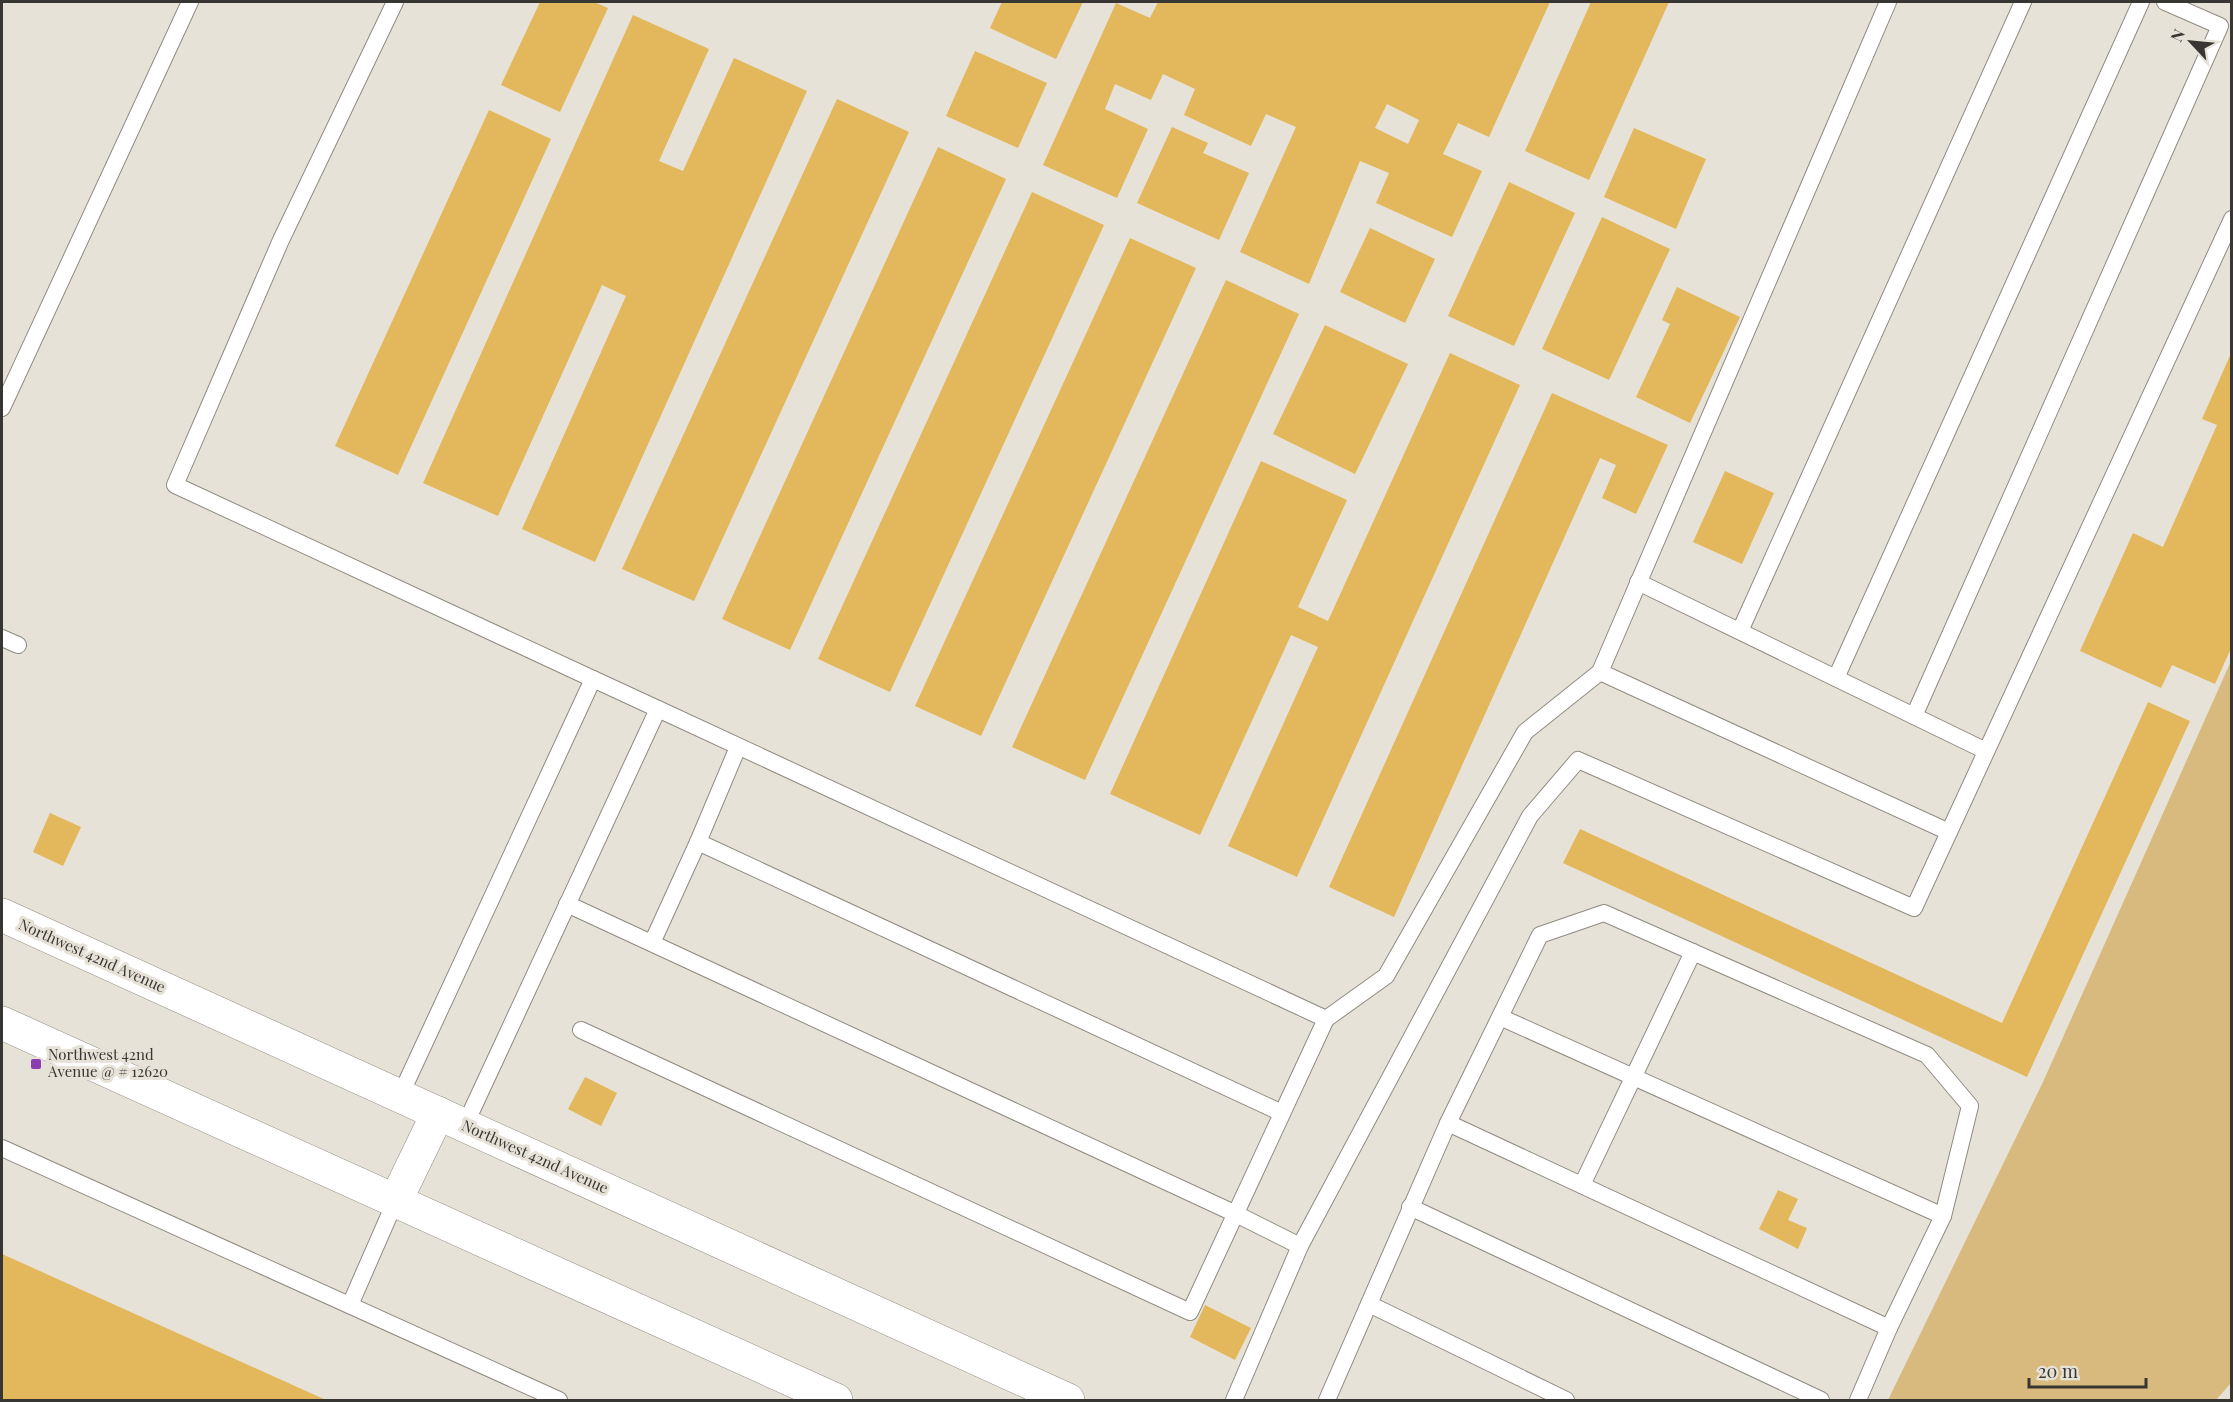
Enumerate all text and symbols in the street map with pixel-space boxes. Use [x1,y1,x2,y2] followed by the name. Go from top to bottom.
[2161,12,2221,72] north arrow
[2165,25,2189,45] text: N
[16,914,169,996] street label: Northwest 42nd Avenue
[47,1044,168,1081] place label: Northwest 42nd Avenue @ # 12620
[29,1057,43,1071] marker: Northwest 42nd Avenue @ # 12620
[459,1115,612,1197] street label: Northwest 42nd Avenue
[2029,1351,2146,1389] scale bar
[2038,1359,2078,1383] text: 20 m

